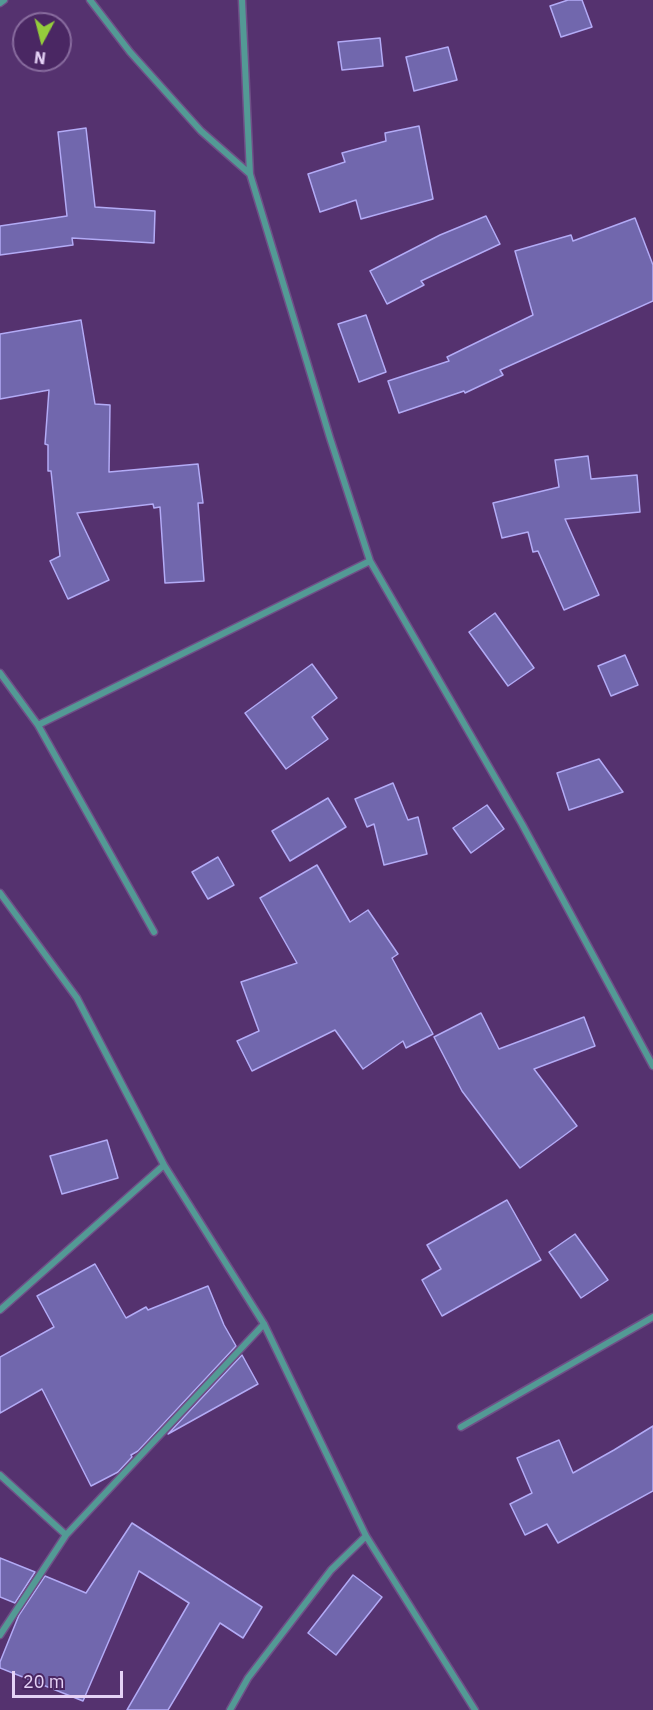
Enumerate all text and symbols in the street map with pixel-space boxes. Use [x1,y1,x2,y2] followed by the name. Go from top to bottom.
[12,12,72,72] north arrow
[33,47,47,69] text: N
[15,1659,126,1697] scale bar
[23,1670,65,1693] text: 20 m

